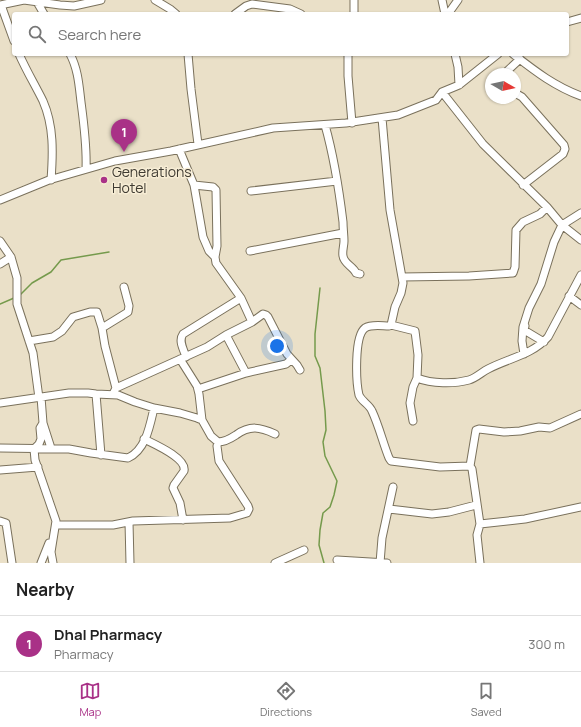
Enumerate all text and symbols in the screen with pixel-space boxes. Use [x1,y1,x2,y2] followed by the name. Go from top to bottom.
[12,12,569,56] search box
[26,23,48,45] icon: search
[58,24,141,45] text: Search here
[485,68,521,104] north arrow
[111,119,137,152] pin: 1
[112,162,192,197] place label: Generations Hotel
[99,175,109,185] marker: Generations Hotel
[267,336,287,356] your location
[16,578,74,601] text: Nearby
[54,624,162,645] text: Dhal Pharmacy
[26,635,32,653] text: 1
[528,635,565,653] text: 300 m
[54,645,114,663] text: Pharmacy
[79,680,101,719] tab: Map
[260,680,312,719] tab: Directions
[471,680,502,719] tab: Saved

